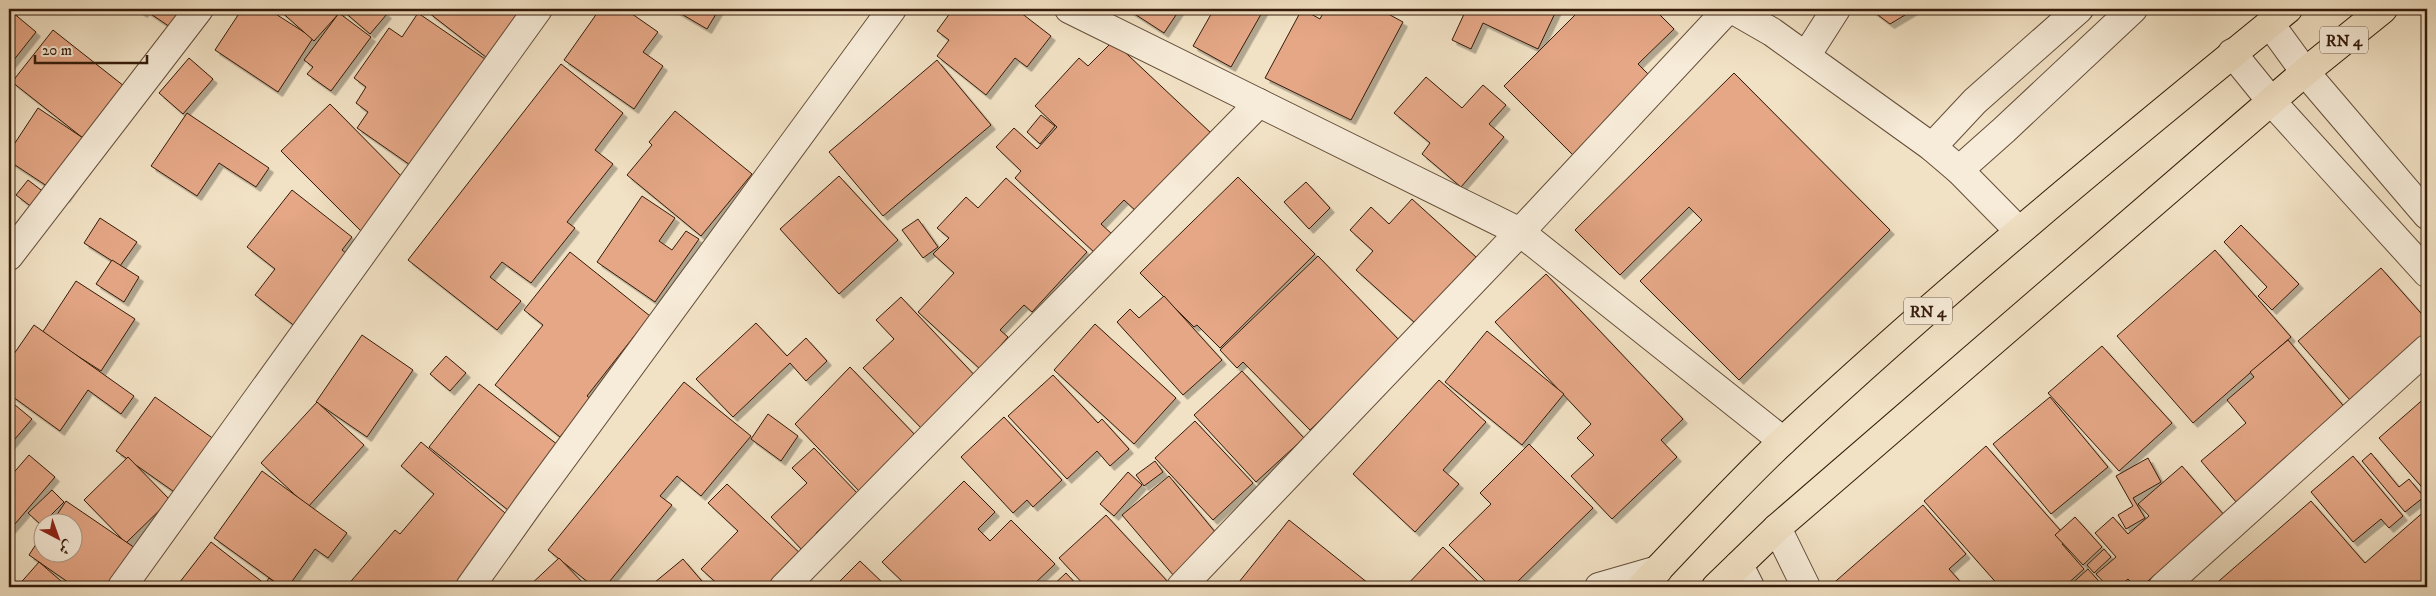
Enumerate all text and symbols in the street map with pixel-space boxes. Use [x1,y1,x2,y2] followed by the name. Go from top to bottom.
[2320,26,2368,54] road number: RN 4
[35,32,148,64] scale bar
[42,41,72,60] text: 20 m
[1904,298,1952,324] road number: RN 4
[32,514,82,564] north arrow
[55,536,77,558] text: ش

